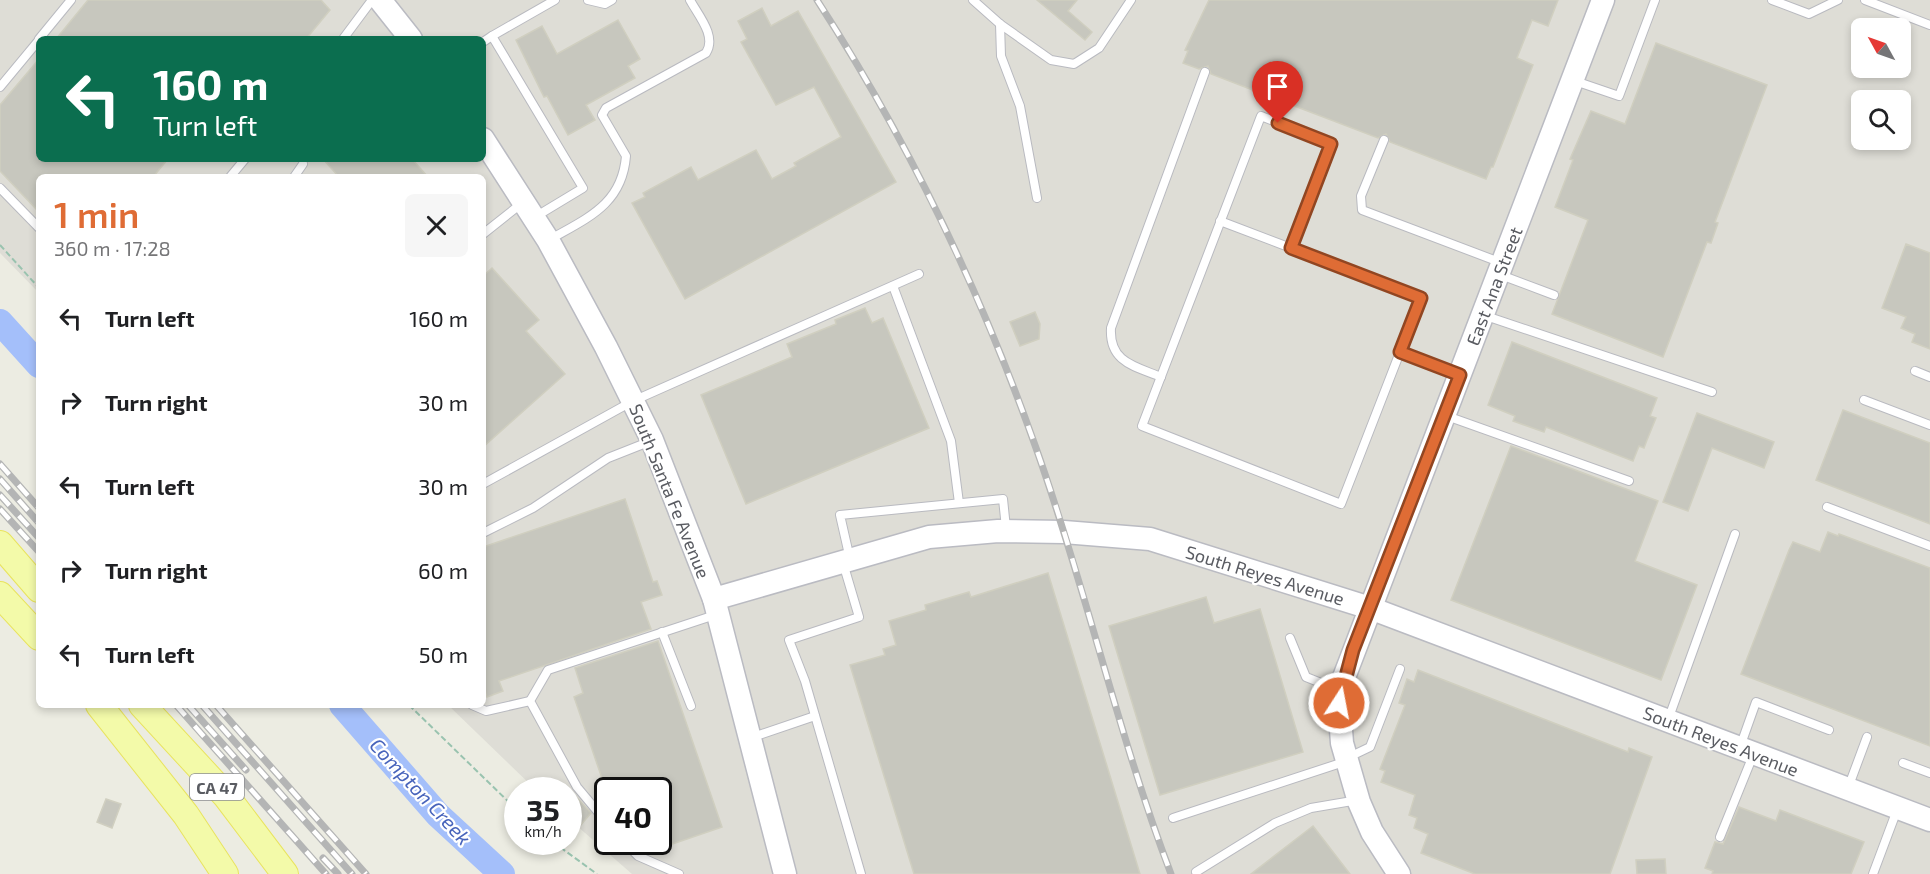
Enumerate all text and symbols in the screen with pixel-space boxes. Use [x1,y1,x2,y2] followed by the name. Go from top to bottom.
[1851,18,1911,78] north arrow
[1851,18,1911,150] map controls
[153,58,269,108] text: 160 m
[54,60,132,138] icon: left
[1252,61,1303,123] pin
[1261,70,1294,103] icon: arrive
[1851,90,1911,150] button: search
[153,109,257,141] text: Turn left
[54,192,139,235] text: 1 min
[405,194,468,257] button: close
[1461,224,1527,348] street label: East Ana Street
[54,236,171,260] text: 360 m · 17:28
[54,302,87,335] icon: left
[105,305,194,331] text: Turn left
[409,305,468,331] text: 160 m
[54,386,87,419] icon: right
[105,389,207,415] text: Turn right
[418,389,468,415] text: 30 m
[625,401,715,581] street label: South Santa Fe Avenue
[54,470,87,503] icon: left
[105,473,194,499] text: Turn left
[418,473,468,499] text: 30 m
[1183,540,1347,610] street label: South Reyes Avenue
[54,554,87,587] icon: right
[105,557,207,583] text: Turn right
[418,557,468,583] text: 60 m
[54,638,87,671] icon: left
[105,641,194,667] text: Turn left
[419,641,468,667] text: 50 m
[1307,671,1371,735] position arrow
[1640,701,1802,781] street label: South Reyes Avenue
[365,733,477,849] water label: Compton Creek
[190,774,244,800] road number: CA 47
[594,777,672,855] speed limit sign: 40
[526,791,560,827] text: 35
[524,822,562,840] text: km/h

